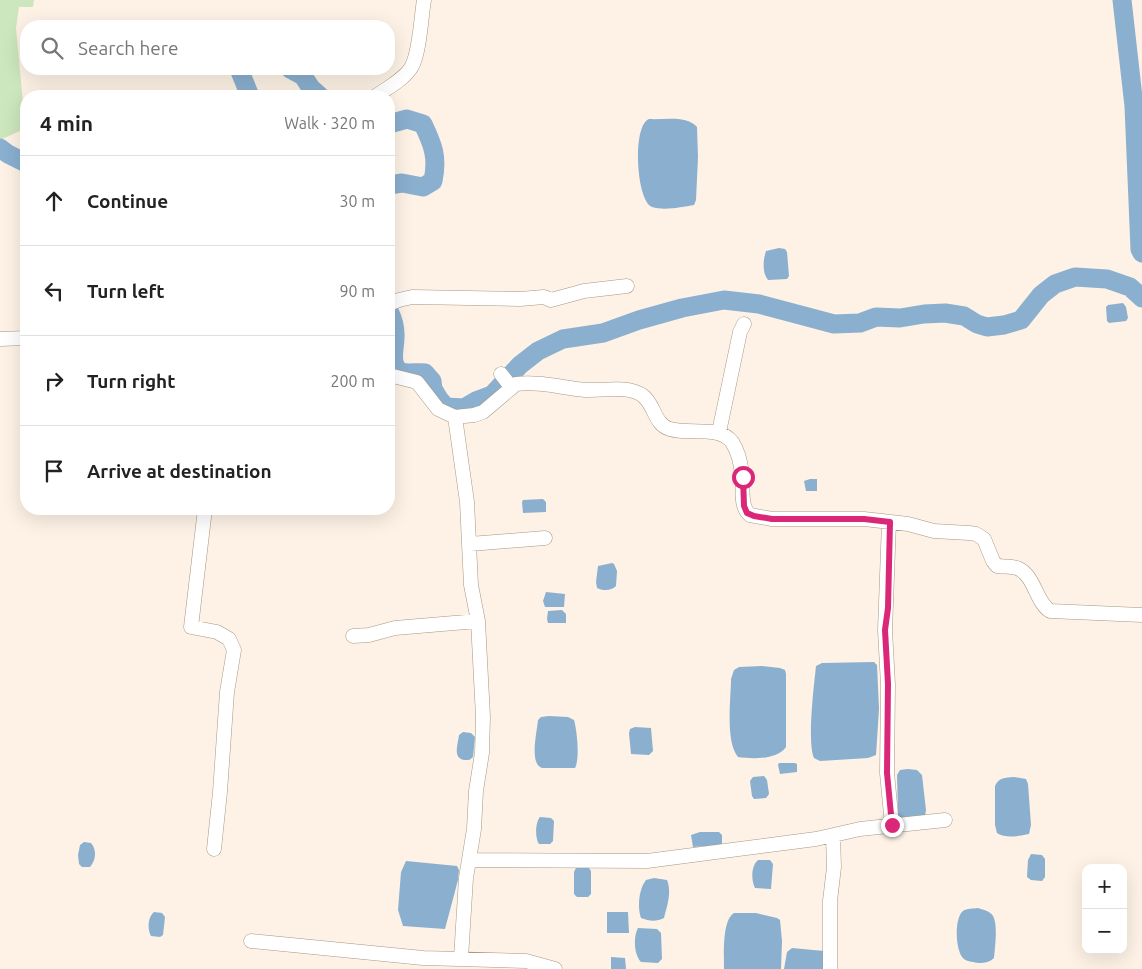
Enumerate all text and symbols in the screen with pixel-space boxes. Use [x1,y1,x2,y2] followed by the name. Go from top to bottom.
[20,20,395,75] search box
[38,34,66,62] icon: search
[78,37,178,59] text: Search here
[40,111,93,135] text: 4 min
[284,114,375,132] text: Walk · 320 m
[40,187,68,215] icon: ahead
[87,190,168,212] text: Continue
[339,192,375,210] text: 30 m
[40,277,68,305] icon: left
[87,280,165,302] text: Turn left
[339,282,375,300] text: 90 m
[40,367,68,395] icon: right
[87,370,175,392] text: Turn right
[330,372,375,390] text: 200 m
[40,457,68,485] icon: arrive
[87,460,272,482] text: Arrive at destination
[732,466,755,489] route start
[881,814,904,837] route end
[1082,864,1127,954] map controls
[1082,864,1127,909] button: +
[1082,909,1127,954] button: −

